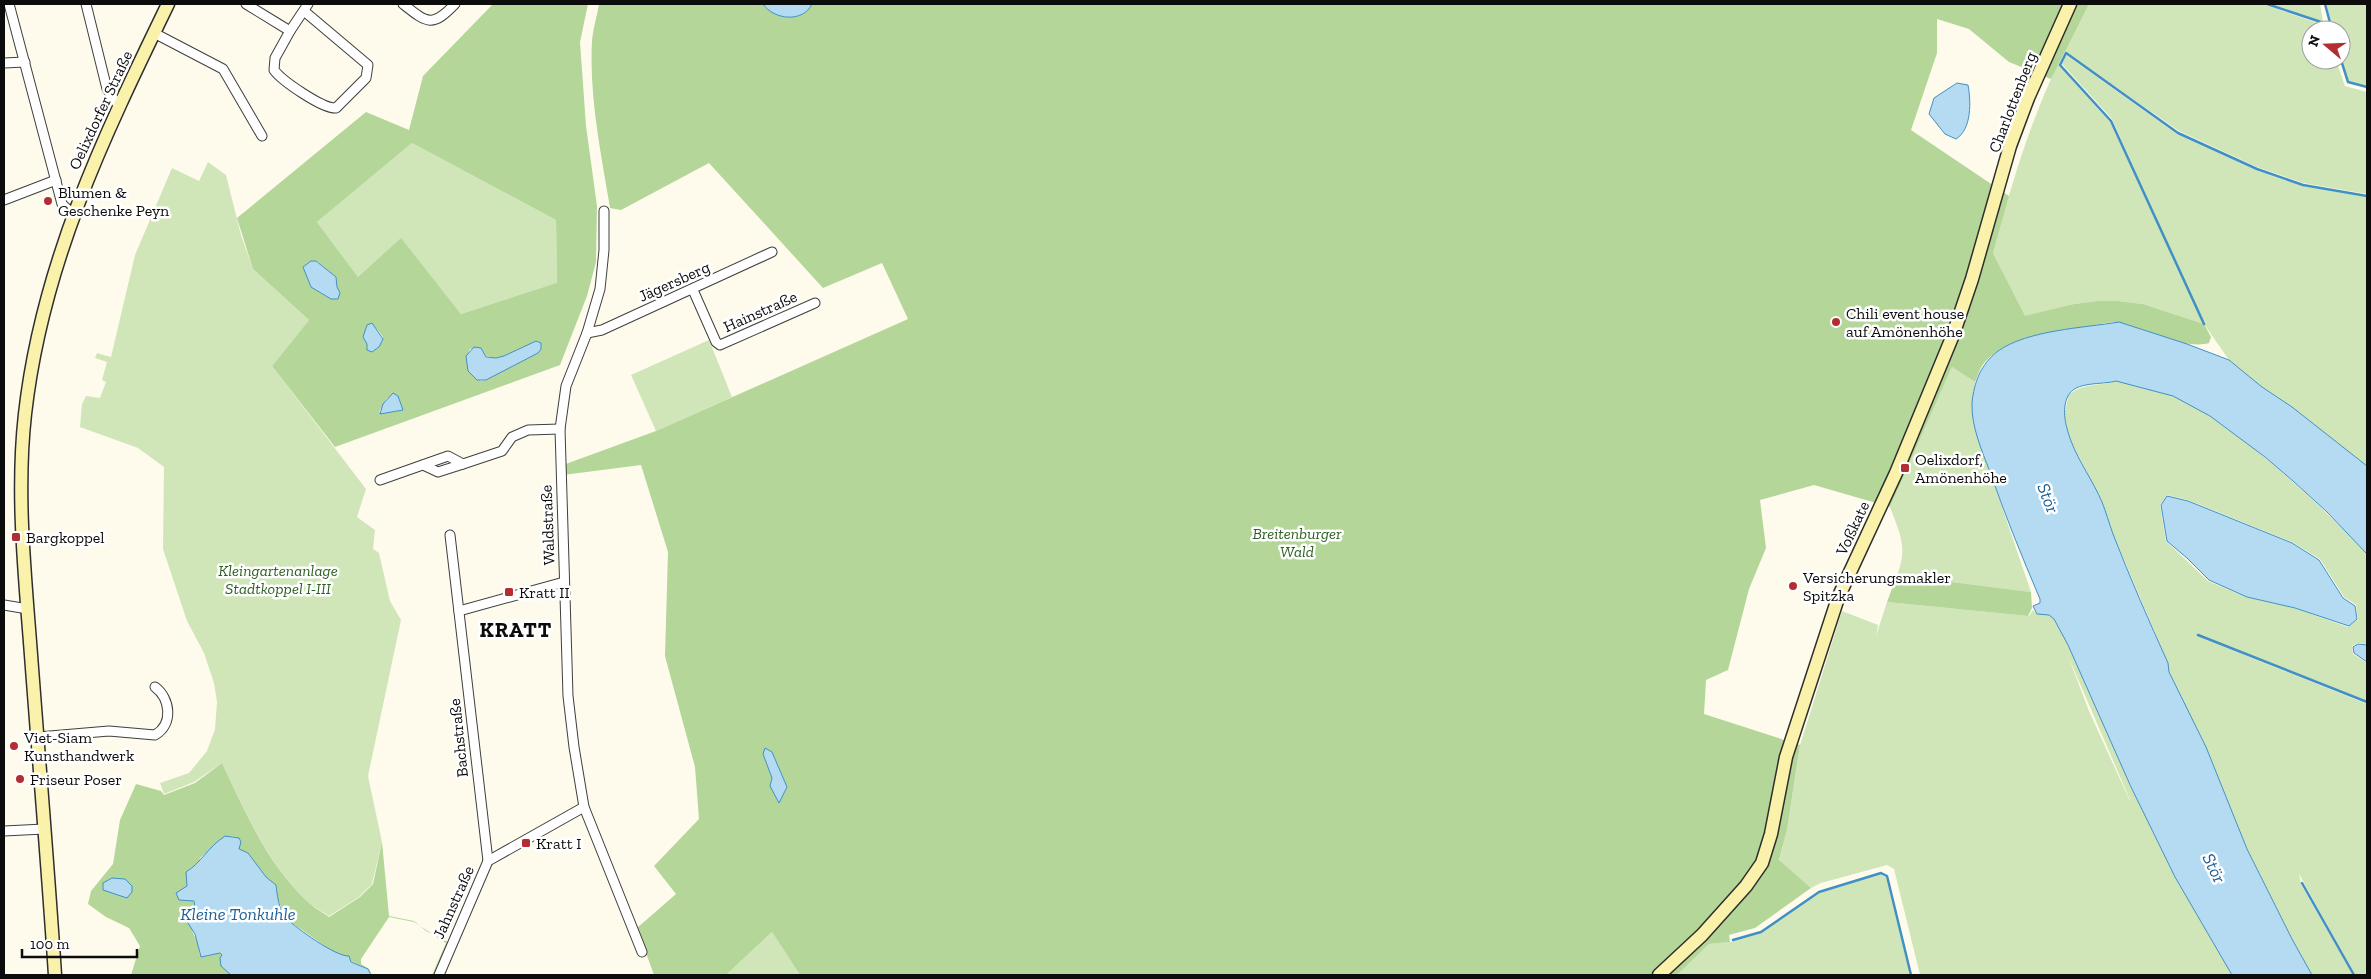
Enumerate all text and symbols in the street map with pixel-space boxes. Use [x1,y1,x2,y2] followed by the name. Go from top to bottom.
[2301,20,2351,70] north arrow
[2304,33,2324,49] text: N
[65,48,136,173] street label: Oelixdorfer Straße
[1985,49,2040,155] street label: Charlottenberg
[58,183,170,220] place label: Blumen & Geschenke Peyn
[42,195,54,207] marker: Blumen & Geschenke Peyn
[636,257,713,306] street label: Jägersberg
[720,287,800,336] street label: Hainstraße
[1846,304,1964,341] place label: Chili event house auf Amönenhöhe
[1830,316,1842,328] marker: Chili event house auf Amönenhöhe
[1915,450,2007,487] place label: Oelixdorf, Amönenhöhe
[1899,462,1911,474] marker: Oelixdorf, Amönenhöhe
[2032,480,2064,517] water label: Stör
[537,484,558,565] street label: Waldstraße
[1831,498,1873,559] street label: Voßkate
[1252,524,1342,561] park label: Breitenburger Wald
[26,528,105,547] place label: Bargkoppel
[10,531,22,543] marker: Bargkoppel
[218,561,338,598] park label: Kleingartenanlage Stadtkoppel I-III
[1802,568,1951,605] place label: Versicherungsmakler Spitzka
[1787,580,1799,592] marker: Versicherungsmakler Spitzka
[519,583,570,602] place label: Kratt II
[503,586,515,598] marker: Kratt II
[480,617,553,642] district label: KRATT
[445,698,472,778] street label: Bachstraße
[23,728,135,765] place label: Viet-Siam Kunsthandwerk
[8,740,20,752] marker: Viet-Siam Kunsthandwerk
[30,770,122,789] place label: Friseur Poser
[14,773,26,785] marker: Friseur Poser
[536,834,581,853] place label: Kratt I
[520,837,532,849] marker: Kratt I
[2197,850,2231,887] water label: Stör
[429,863,478,942] street label: Jahnstraße
[180,903,296,925] water label: Kleine Tonkuhle
[22,926,138,958] scale bar
[30,935,69,953] text: 100 m

